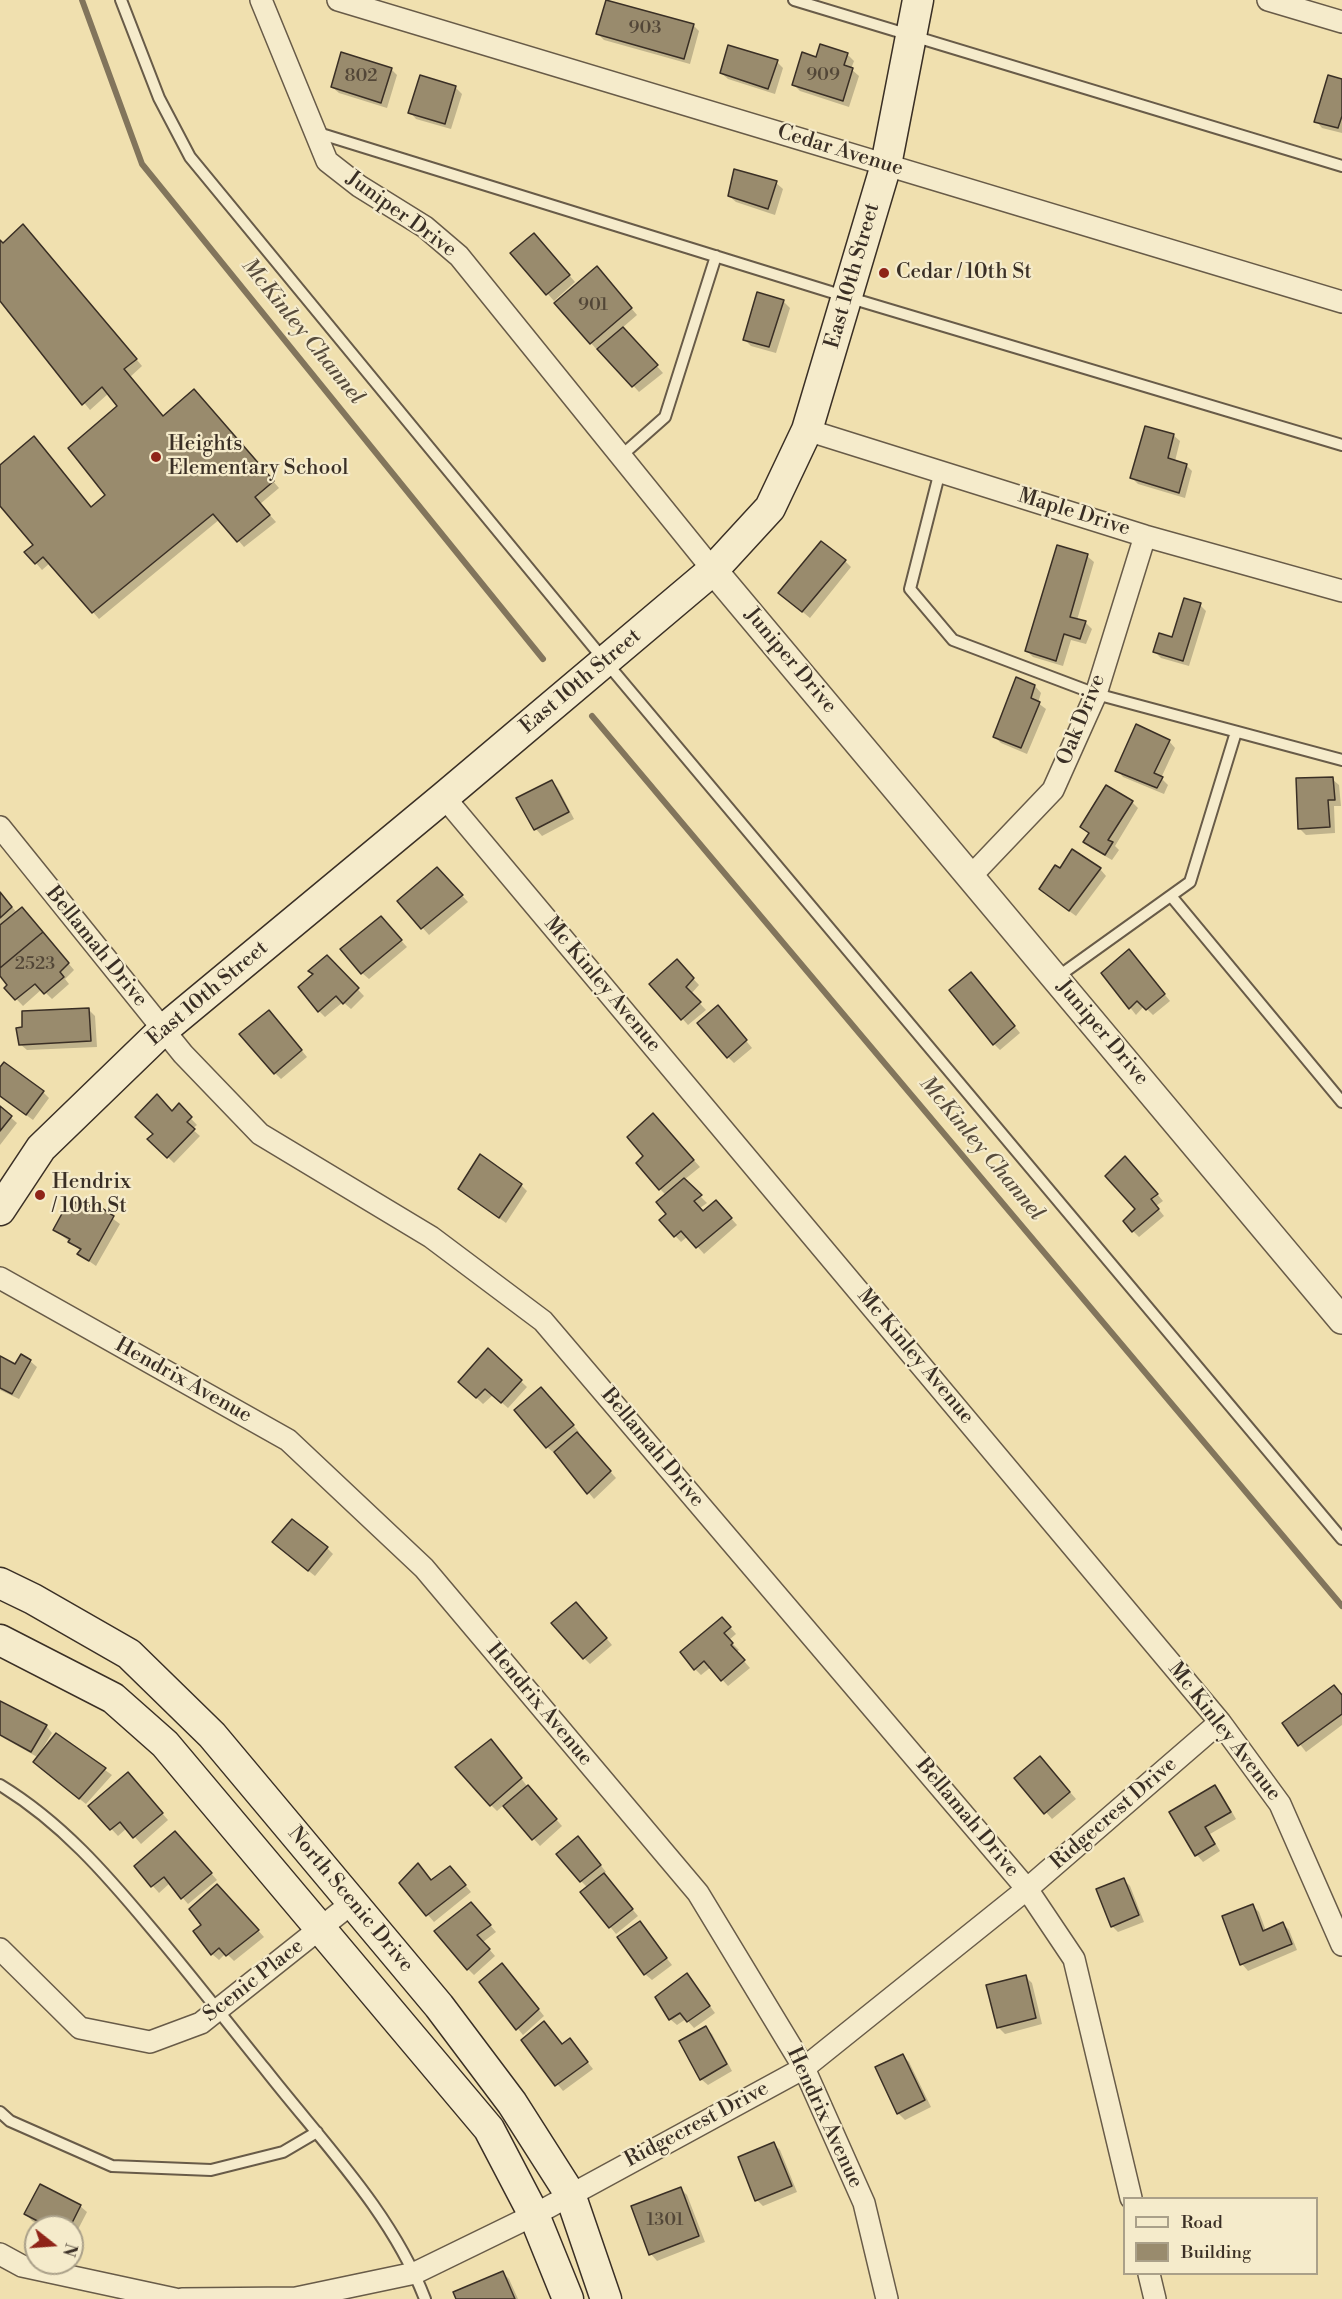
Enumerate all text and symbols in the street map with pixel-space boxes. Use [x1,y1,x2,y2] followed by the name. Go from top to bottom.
[629,18,661,40] house number: 903
[806,65,840,87] house number: 909
[345,66,377,88] house number: 802
[774,120,906,182] street label: Cedar Avenue
[341,167,461,263] street label: Juniper Drive
[820,200,886,352] street label: East 10th Street
[235,254,369,410] water label: McKinley Channel
[896,260,1032,286] place label: Cedar / 10th St
[877,266,891,280] marker: Cedar / 10th St
[578,295,608,317] house number: 901
[168,432,348,482] place label: Heights Elementary School
[149,450,163,464] marker: Heights Elementary School
[1015,484,1133,542] street label: Maple Drive
[739,603,841,719] street label: Juniper Drive
[515,624,647,740] street label: East 10th Street
[1052,671,1112,769] street label: Oak Drive
[40,882,152,1012] street label: Bellamah Drive
[538,912,666,1058] street label: Mc Kinley Avenue
[142,936,274,1052] street label: East 10th Street
[15,954,55,976] house number: 2523
[1051,975,1153,1091] street label: Juniper Drive
[913,1071,1049,1227] water label: McKinley Channel
[52,1170,131,1220] place label: Hendrix / 10th St
[33,1188,47,1202] marker: Hendrix / 10th St
[851,1284,979,1430] street label: Mc Kinley Avenue
[110,1333,256,1429] street label: Hendrix Avenue
[595,1383,709,1513] street label: Bellamah Drive
[480,1639,598,1771] street label: Hendrix Avenue
[1162,1658,1286,1806] street label: Mc Kinley Avenue
[1046,1752,1182,1876] street label: Ridgecrest Drive
[910,1753,1024,1883] street label: Bellamah Drive
[282,1822,418,1978] street label: North Scenic Drive
[199,1934,309,2028] street label: Scenic Place
[780,2044,868,2192] street label: Hendrix Avenue
[621,2076,773,2174] street label: Ridgecrest Drive
[1123,2197,1318,2275] legend
[647,2210,683,2232] house number: 1301
[1181,2211,1223,2234] text: Road
[24,2215,84,2275] north arrow
[58,2241,81,2259] text: N
[1181,2241,1251,2264] text: Building

